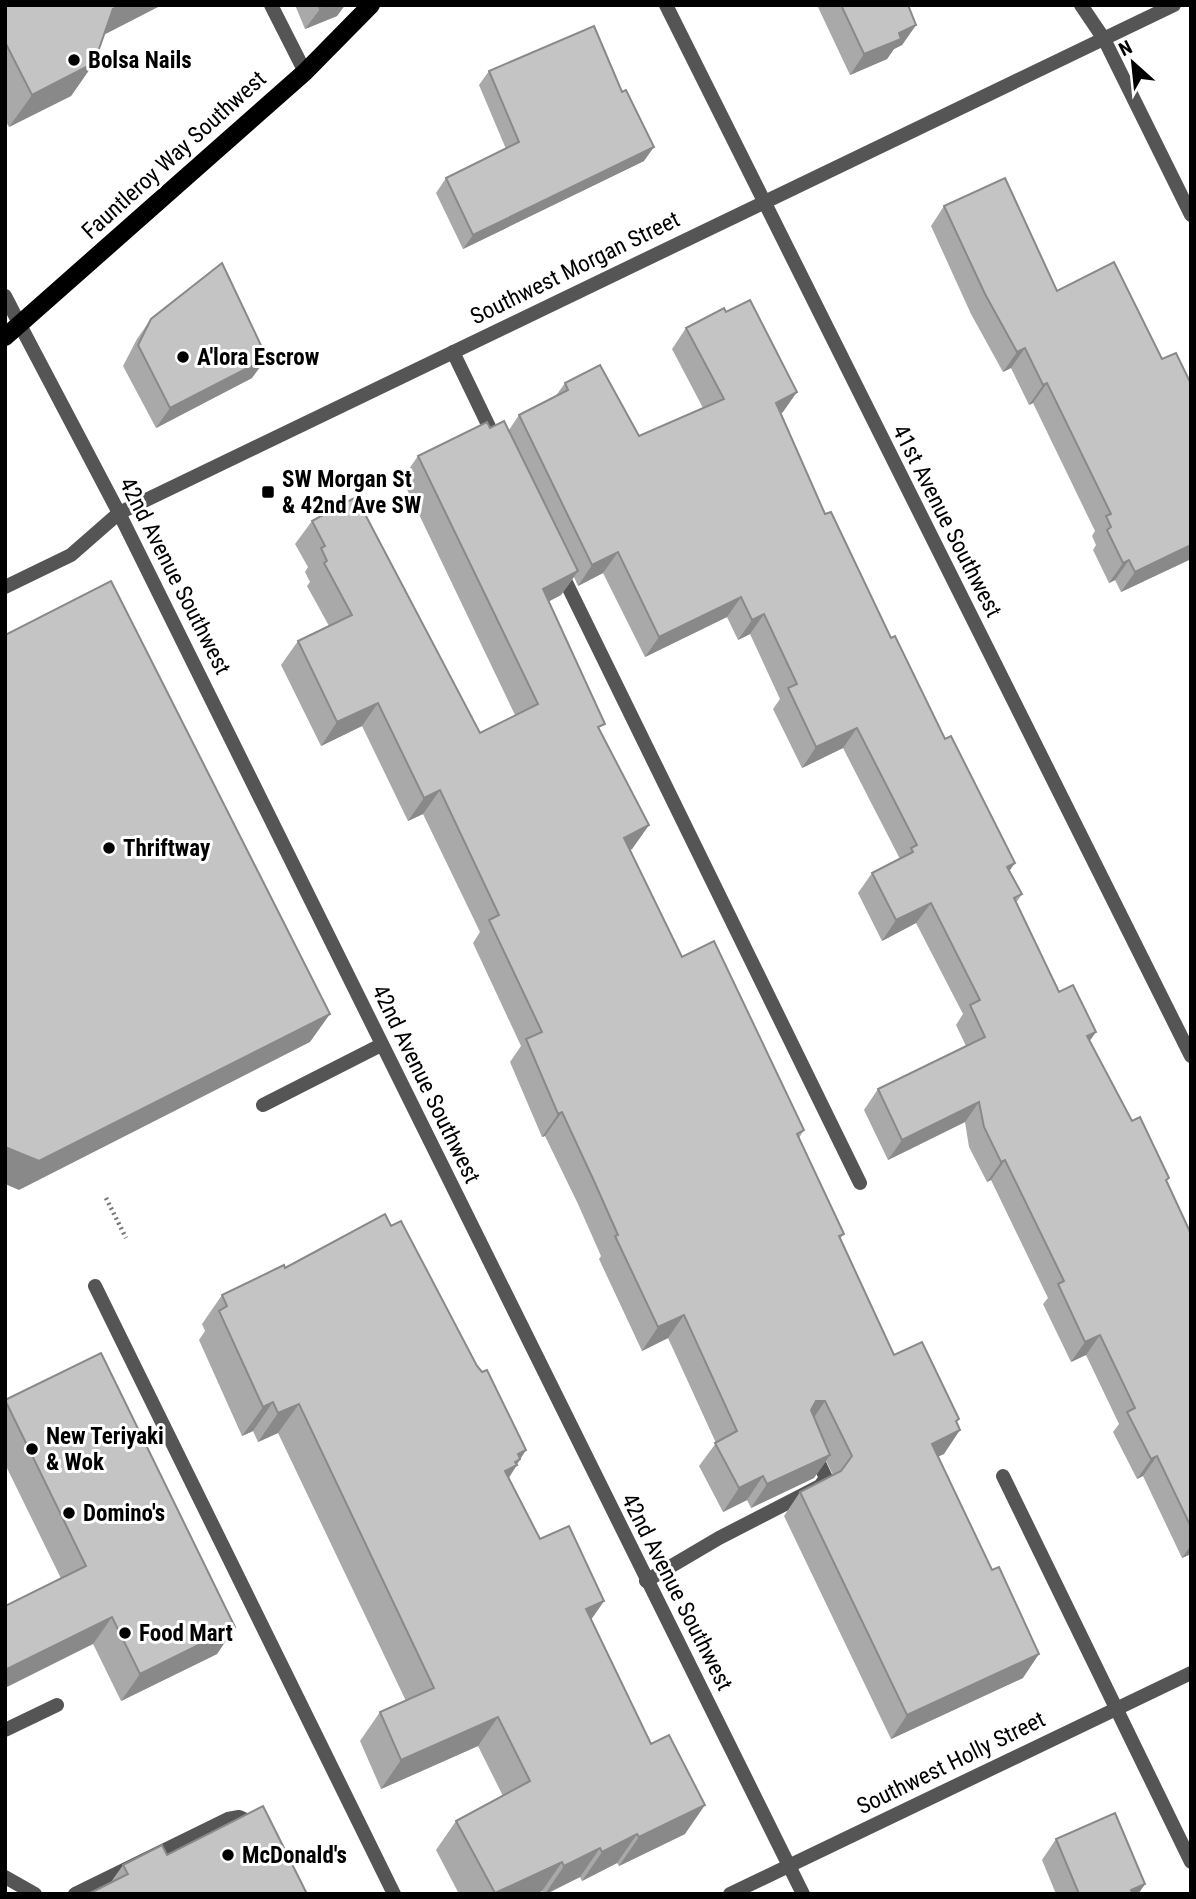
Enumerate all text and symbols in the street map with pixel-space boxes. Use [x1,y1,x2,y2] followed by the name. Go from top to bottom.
[1098,28,1168,98] north arrow
[1115,35,1136,61] text: N
[88,47,192,74] place label: Bolsa Nails
[66,52,82,68] marker: Bolsa Nails
[76,65,272,245] street label: Fauntleroy Way Southwest
[466,206,684,330] street label: Southwest Morgan Street
[197,344,320,371] place label: A'lora Escrow
[175,349,191,365] marker: A'lora Escrow
[887,420,1007,622] street label: 41st Avenue Southwest
[282,466,421,519] place label: SW Morgan St & 42nd Ave SW
[114,473,236,679] street label: 42nd Avenue Southwest
[260,484,276,500] marker: SW Morgan St & 42nd Ave SW
[123,835,211,862] place label: Thriftway
[101,840,117,856] marker: Thriftway
[366,980,486,1188] street label: 42nd Avenue Southwest
[46,1423,164,1476] place label: New Teriyaki & Wok
[24,1441,40,1457] marker: New Teriyaki & Wok
[616,1489,738,1695] street label: 42nd Avenue Southwest
[83,1500,165,1527] place label: Domino's
[61,1505,77,1521] marker: Domino's
[139,1620,233,1647] place label: Food Mart
[117,1625,133,1641] marker: Food Mart
[853,1706,1049,1820] street label: Southwest Holly Street
[242,1842,347,1869] place label: McDonald's
[220,1847,236,1863] marker: McDonald's

